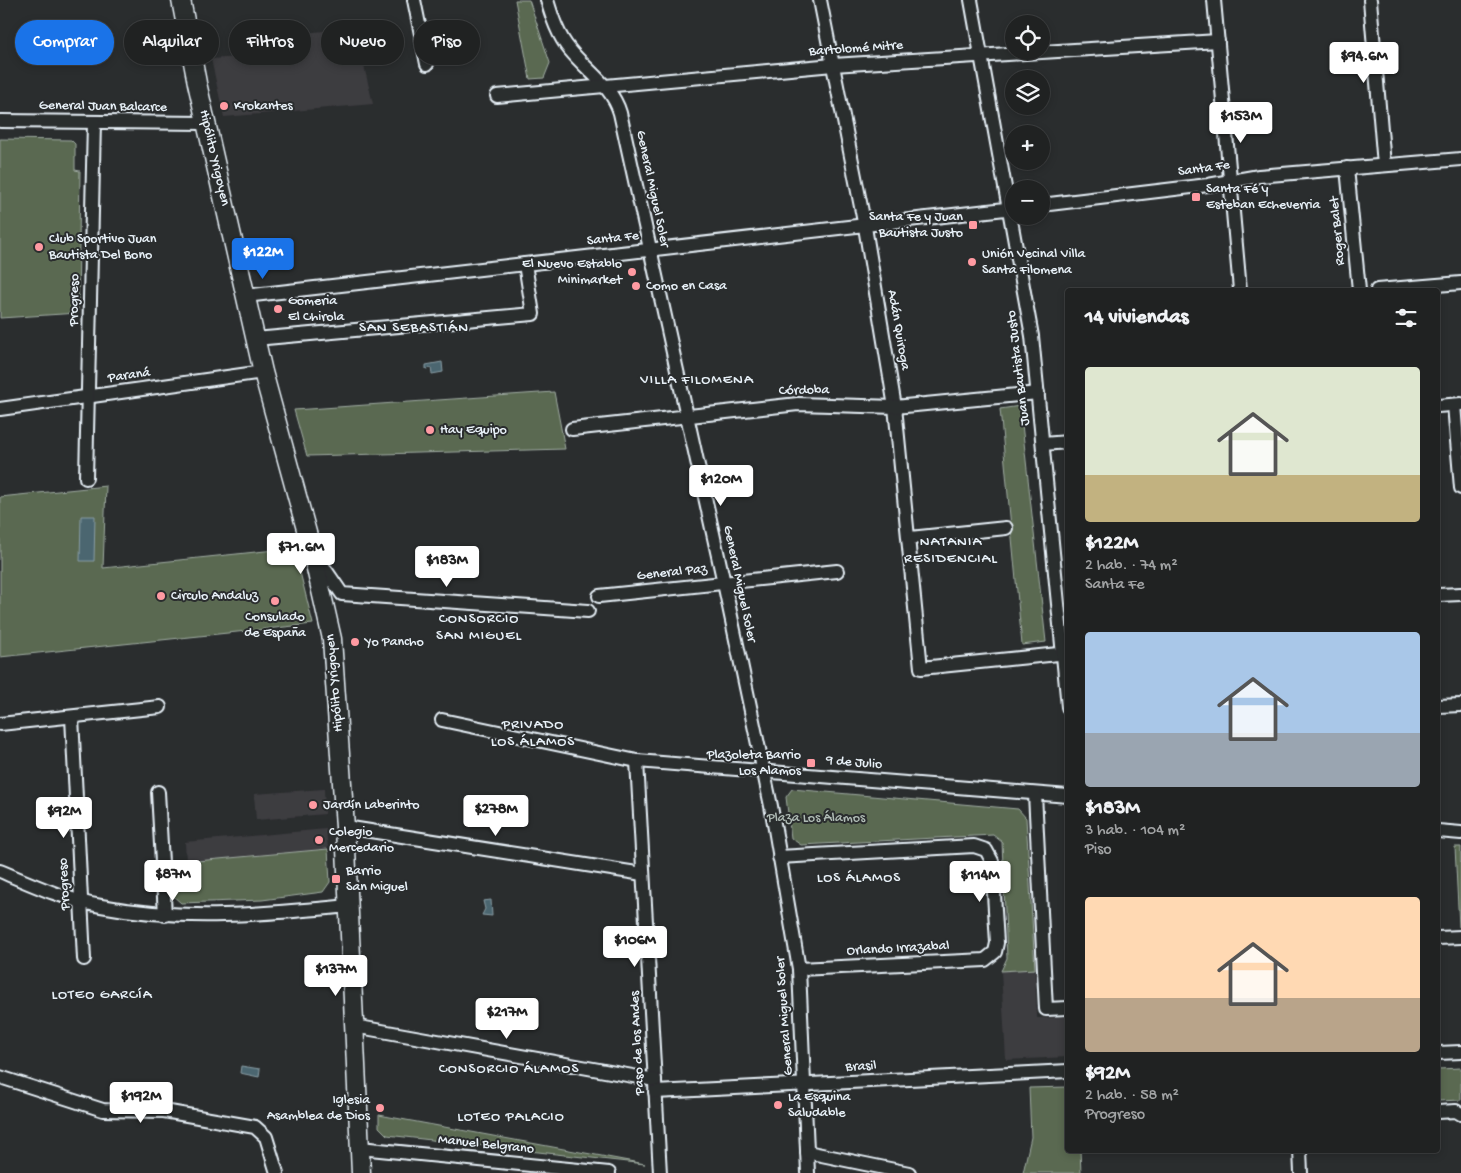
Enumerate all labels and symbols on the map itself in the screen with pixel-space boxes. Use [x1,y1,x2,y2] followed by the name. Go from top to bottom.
[807,37,904,61] street label: Bartolomé Mitre
[1323,42,1405,84] pin: $94.6M
[39,97,168,117] street label: General Juan Balcarce
[234,98,294,115] place label: Krokantes
[218,100,230,112] marker: Krokantes
[1206,102,1276,144] pin: $153M
[195,108,233,208] street label: Hipólito Yrigoyen
[631,129,673,250] street label: General Miguel Soler
[1177,157,1232,181] street label: Santa Fe
[1206,181,1322,214] place label: Santa Fé y Esteban Echeverria
[1190,191,1202,203] marker: Santa Fé y Esteban Echeverria
[1326,195,1349,266] street label: Roger Balet
[869,209,963,242] place label: Santa Fe y Juan Bautista Justo
[967,219,979,231] marker: Santa Fe y Juan Bautista Justo
[586,228,641,250] street label: Santa Fe
[48,231,157,264] place label: Club Sportivo Juan Bautista Del Bono
[228,238,298,280] pin: $122M
[33,241,45,253] marker: Club Sportivo Juan Bautista Del Bono
[982,246,1087,279] place label: Unión Vecinal Villa Santa Filomena
[522,256,623,289] place label: El Nuevo Establo Minimarket
[966,256,978,268] marker: Unión Vecinal Villa Santa Filomena
[626,266,638,278] marker: El Nuevo Establo Minimarket
[66,274,84,327] street label: Progreso
[646,278,728,295] place label: Como en Casa
[630,280,642,292] marker: Como en Casa
[883,289,914,373] street label: Adán Quiroga
[288,293,346,326] place label: Gomeria El Chirola
[272,303,284,315] marker: Gomeria El Chirola
[1003,309,1035,427] street label: Juan Bautista Justo
[359,319,469,337] district label: SAN SEBASTIÁN
[106,364,153,388] street label: Paraná
[639,371,754,389] district label: VILLA FILOMENA
[779,382,831,400] street label: Córdoba
[440,422,507,439] place label: Hay Equipo
[424,424,436,436] marker: Hay Equipo
[686,464,756,507] pin: $120M
[718,524,760,645] street label: General Miguel Soler
[260,532,342,575] pin: $71.6M
[904,533,998,568] district label: NATANIA RESIDENCIAL
[412,546,482,588] pin: $183M
[636,561,709,585] street label: General Paz
[171,588,259,605] place label: Circulo Andaluz
[155,590,167,602] marker: Circulo Andaluz
[269,595,281,607] marker: Consulado de España
[244,609,307,642] place label: Consulado de España
[436,610,522,645] district label: CONSORCIO SAN MIGUEL
[322,633,348,733] street label: Hipólito Yrigoyen
[363,634,424,651] place label: Yo Pancho
[349,636,361,648] marker: Yo Pancho
[491,716,575,751] district label: PRIVADO LOS ÁLAMOS
[706,747,802,780] place label: Plazoleta Barrio Los Alamos
[824,752,883,774] street label: 9 de Julio
[805,757,817,769] marker: Plazoleta Barrio Los Alamos
[461,794,531,837] pin: $278M
[34,796,94,839] pin: $92M
[323,797,420,814] place label: Jardín Laberinto
[307,799,319,811] marker: Jardín Laberinto
[766,810,866,827] park label: Plaza Los Álamos
[329,824,394,857] place label: Colegio Mercedario
[313,834,325,846] marker: Colegio Mercedario
[55,857,75,912] street label: Progreso
[143,860,203,902] pin: $87M
[945,860,1015,903] pin: $114M
[345,863,408,896] place label: Barrio San Miguel
[817,869,901,887] district label: LOS ÁLAMOS
[330,873,342,885] marker: Barrio San Miguel
[600,926,670,968] pin: $106M
[846,938,950,960] street label: Orlando Irrazabal
[301,954,371,997] pin: $137M
[772,955,798,1076] street label: General Miguel Soler
[52,986,153,1004] district label: LOTEO GARCÍA
[627,990,649,1097] street label: Paso de los Andes
[472,998,542,1040] pin: $217M
[844,1058,877,1076] street label: Brasil
[439,1060,579,1078] district label: CONSORCIO ÁLAMOS
[106,1082,176,1124] pin: $192M
[788,1089,852,1122] place label: La Esquina Saludable
[267,1092,371,1125] place label: Iglesia Asamblea de Dios
[772,1099,784,1111] marker: La Esquina Saludable
[374,1102,386,1114] marker: Iglesia Asamblea de Dios
[457,1108,565,1126] district label: LOTEO PALACIO
[437,1132,535,1158] street label: Manuel Belgrano

